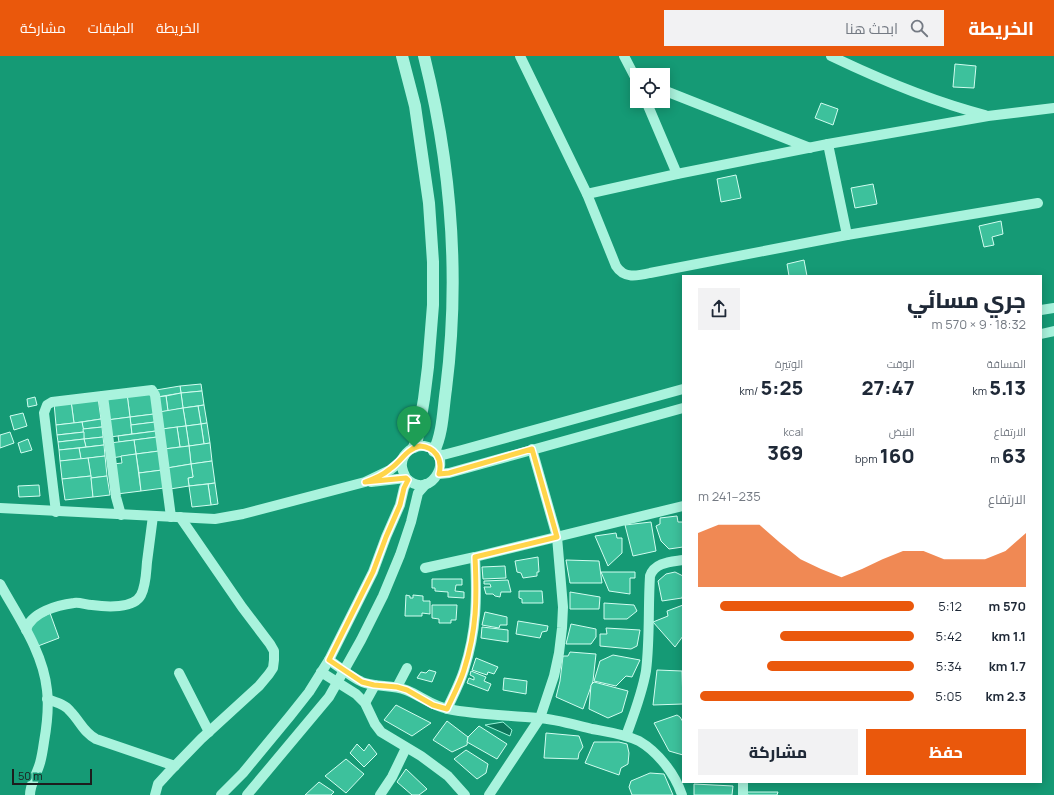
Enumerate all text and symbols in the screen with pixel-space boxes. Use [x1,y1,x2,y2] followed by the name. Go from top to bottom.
[664,10,944,46] search box
[968,15,1034,41] text: الخريطة
[908,17,930,39] icon: search
[20,18,66,37] text: مشاركة
[88,18,134,37] text: الطبقات
[156,18,200,37] text: الخريطة
[845,18,898,39] text: ابحث هنا
[630,68,670,108] map controls
[630,68,670,108] button: locate
[907,285,1026,315] text: جري مسائي
[698,288,740,330] button: share
[932,315,1026,333] text: 18:32 · 9 × 570 m
[775,356,803,371] text: الوتيرة
[887,356,915,371] text: الوقت
[987,356,1026,371] text: المسافة
[761,374,803,401] text: 5:25
[861,374,915,401] text: 27:47
[989,374,1026,401] text: 5.13
[739,383,761,398] text: /km
[972,383,989,398] text: km
[397,406,431,447] pin
[403,412,425,434] icon: arrive
[783,424,803,439] text: kcal
[889,424,915,439] text: النبض
[994,424,1026,439] text: الارتفاع
[767,439,803,466] text: 369
[880,442,915,469] text: 160
[1002,442,1026,469] text: 63
[855,451,880,466] text: bpm
[990,451,1002,466] text: m
[698,487,761,505] text: 235–241 m
[988,490,1026,508] text: الارتفاع
[938,597,962,615] text: 5:12
[989,597,1026,615] text: 570 m
[936,627,962,645] text: 5:42
[991,627,1026,645] text: 1.1 km
[936,657,962,675] text: 5:34
[989,657,1026,675] text: 1.7 km
[935,687,962,705] text: 5:05
[985,687,1026,705] text: 2.3 km
[698,729,858,775] button: مشاركة
[866,729,1026,775] button: حفظ
[12,767,92,786] scale bar
[18,768,43,783] text: 50 m

